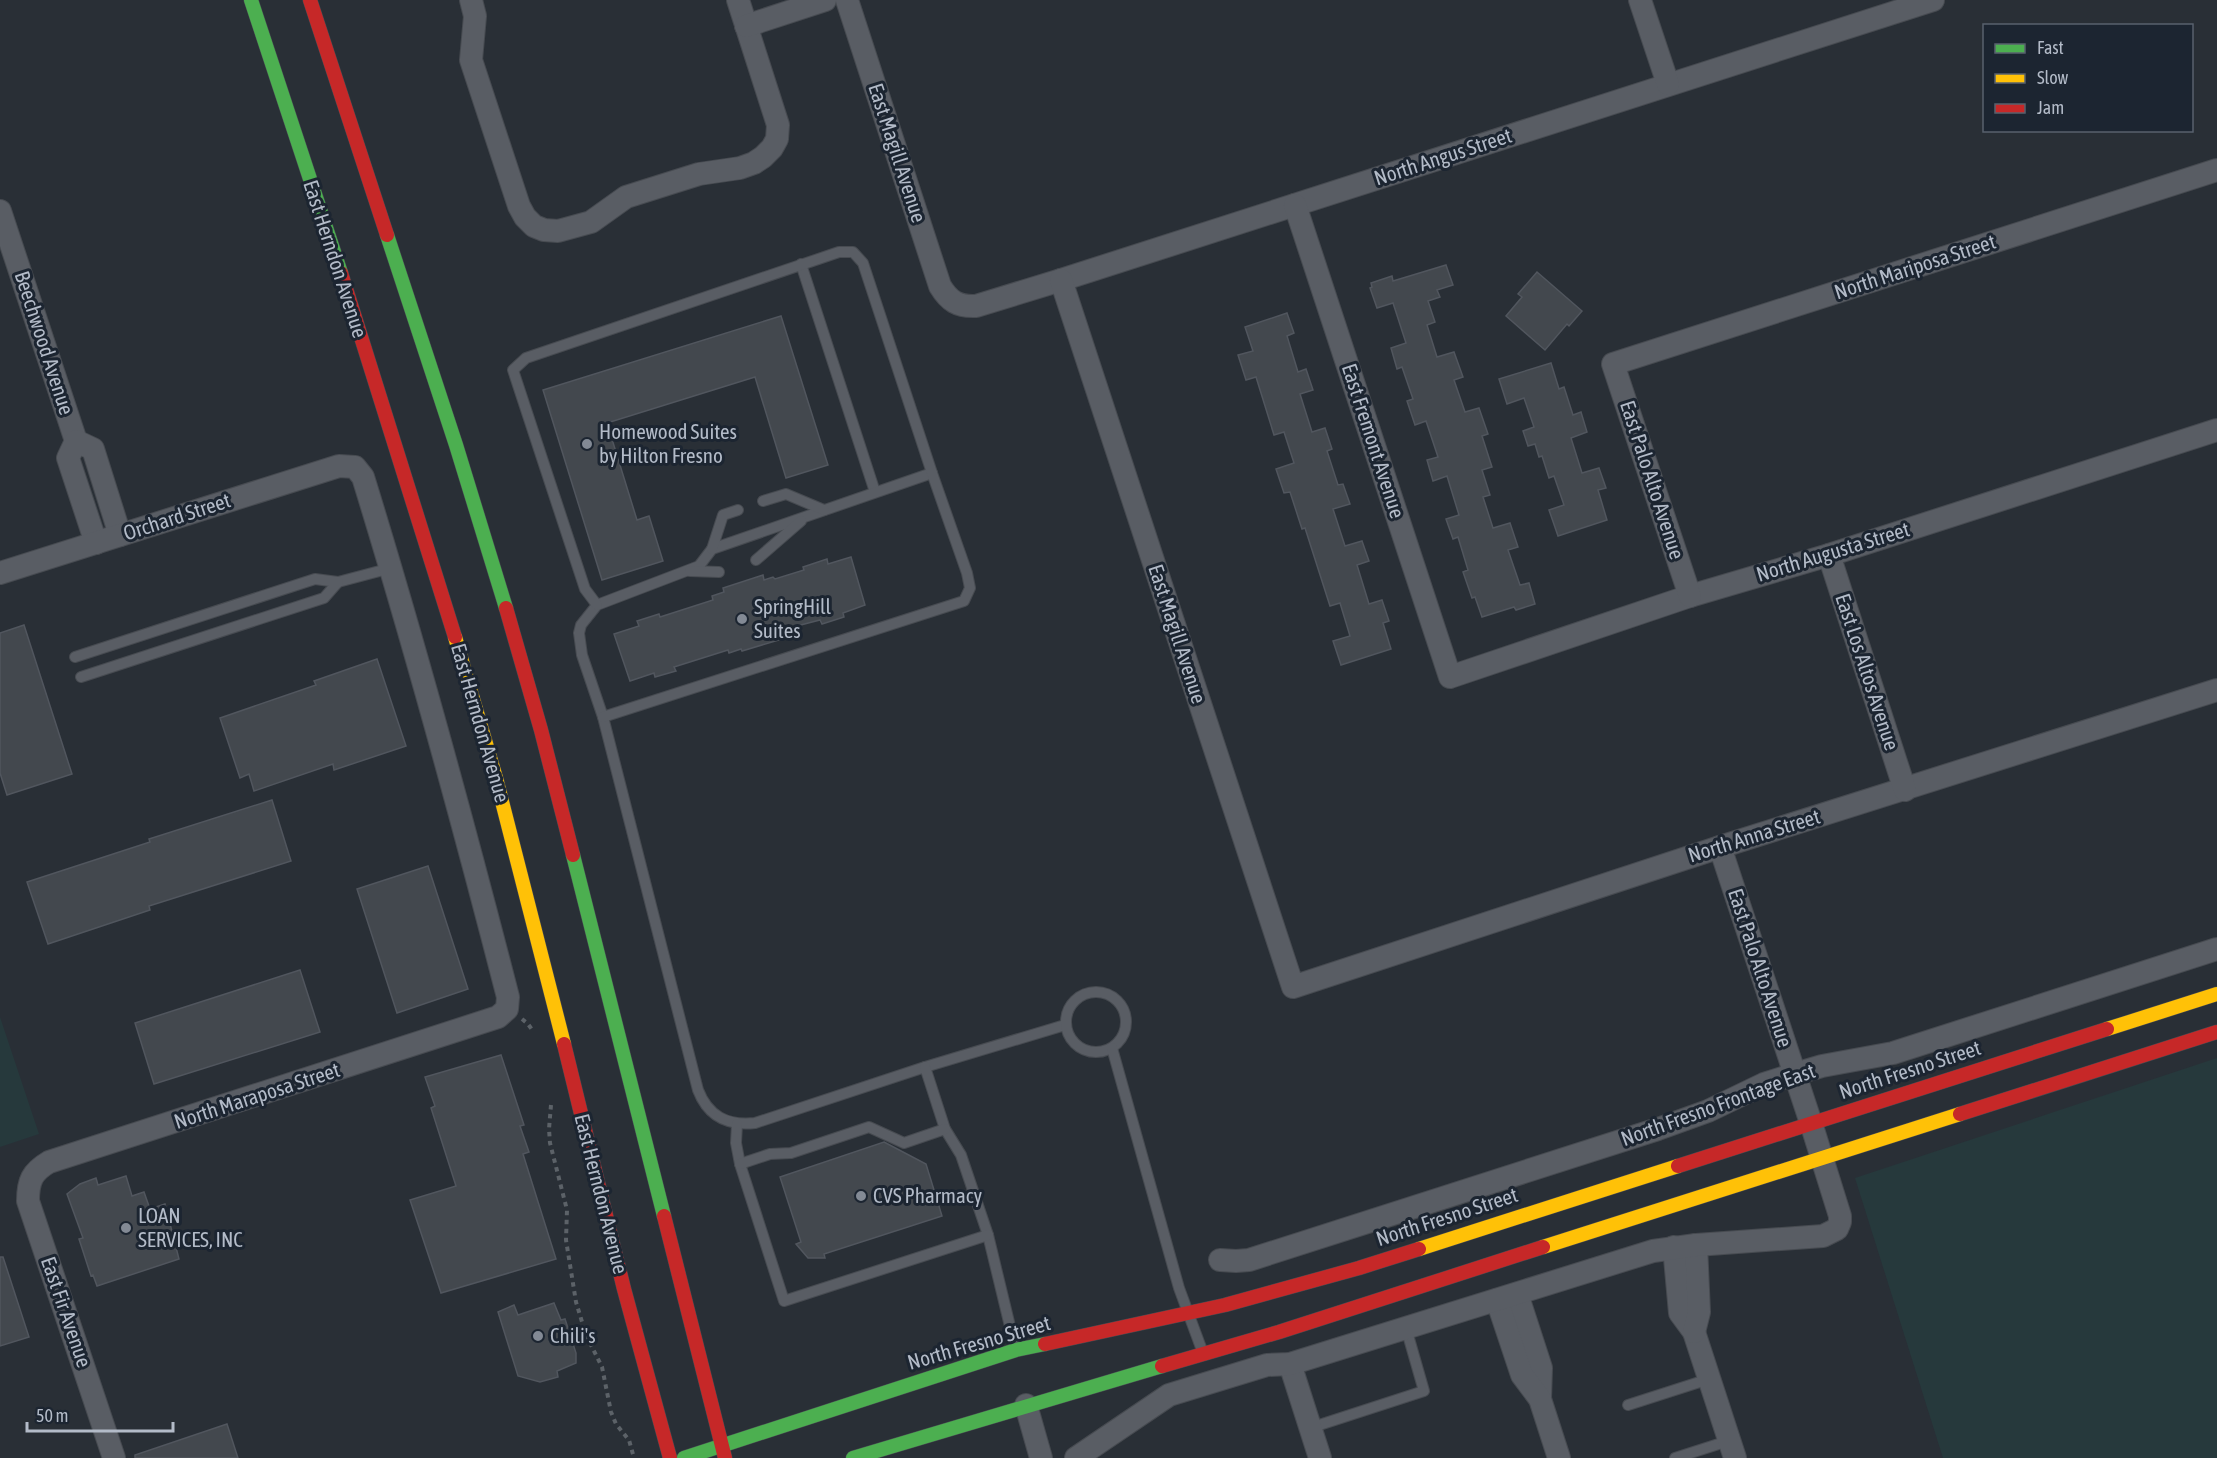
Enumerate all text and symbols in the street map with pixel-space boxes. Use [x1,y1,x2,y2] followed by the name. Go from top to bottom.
[1983,24,2193,132] legend
[2037,37,2064,58] text: Fast
[2037,67,2068,88] text: Slow
[864,80,932,225] street label: East Magill Avenue
[2037,97,2064,118] text: Jam
[1371,122,1515,190] street label: North Angus Street
[299,177,373,340] street label: East Herndon Avenue
[1831,229,1998,303] street label: North Mariposa Street
[10,268,80,418] street label: Beechwood Avenue
[1338,360,1410,521] street label: East Fremont Avenue
[1616,397,1690,562] street label: East Palo Alto Avenue
[599,419,737,467] place label: Homewood Suites by Hilton Fresno
[580,437,594,451] marker: Homewood Suites by Hilton Fresno
[120,487,233,545] street label: Orchard Street
[1753,516,1912,586] street label: North Augusta Street
[1144,561,1212,706] street label: East Magill Avenue
[1831,590,1905,753] street label: East Los Altos Avenue
[754,594,832,642] place label: SpringHill Suites
[735,612,749,626] marker: SpringHill Suites
[447,641,515,805] street label: East Herndon Avenue
[1685,804,1823,867] street label: North Anna Street
[1724,885,1798,1050] street label: East Palo Alto Avenue
[1836,1035,1984,1103] street label: North Fresno Street
[171,1057,343,1133] street label: North Maraposa Street
[1617,1058,1818,1150] street label: North Fresno Frontage East
[570,1111,633,1276] street label: East Herndon Avenue
[1373,1182,1521,1250] street label: North Fresno Street
[873,1183,983,1207] place label: CVS Pharmacy
[854,1189,868,1203] marker: CVS Pharmacy
[138,1203,243,1251] place label: LOAN SERVICES, INC
[119,1221,133,1235] marker: LOAN SERVICES, INC
[37,1253,97,1370] street label: East Fir Avenue
[905,1310,1053,1374] street label: North Fresno Street
[550,1323,596,1347] place label: Chili's
[531,1329,545,1343] marker: Chili's
[27,1395,172,1433] scale bar
[36,1405,68,1426] text: 50 m

